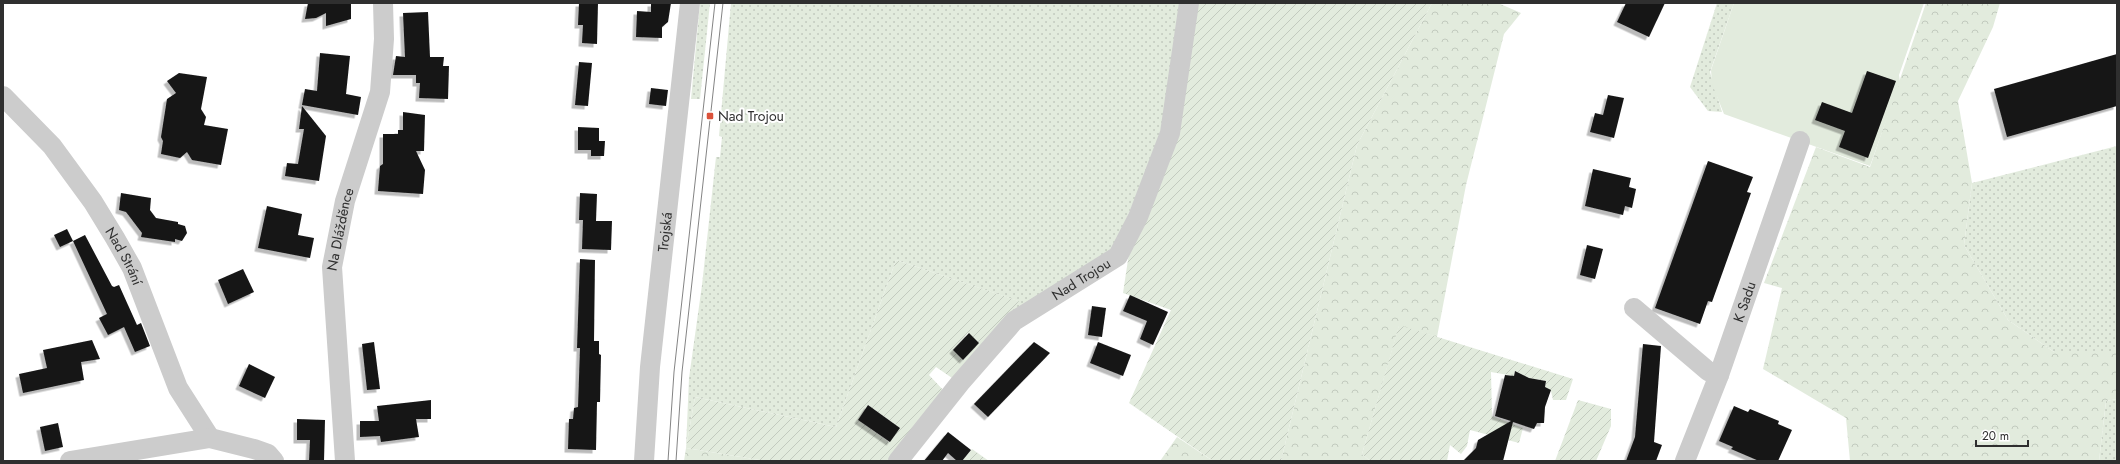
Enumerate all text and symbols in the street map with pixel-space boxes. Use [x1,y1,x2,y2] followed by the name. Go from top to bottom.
[718,106,784,126] place label: Nad Trojou
[705,111,715,121] marker: Nad Trojou
[321,185,359,272] street label: Na Dlážděnce
[653,211,677,253] street label: Trojská
[101,223,148,289] street label: Nad Strání
[1048,253,1114,305] street label: Nad Trojou
[1728,279,1761,325] street label: K Sadu
[1976,422,2028,448] scale bar
[1982,427,2009,445] text: 20 m

